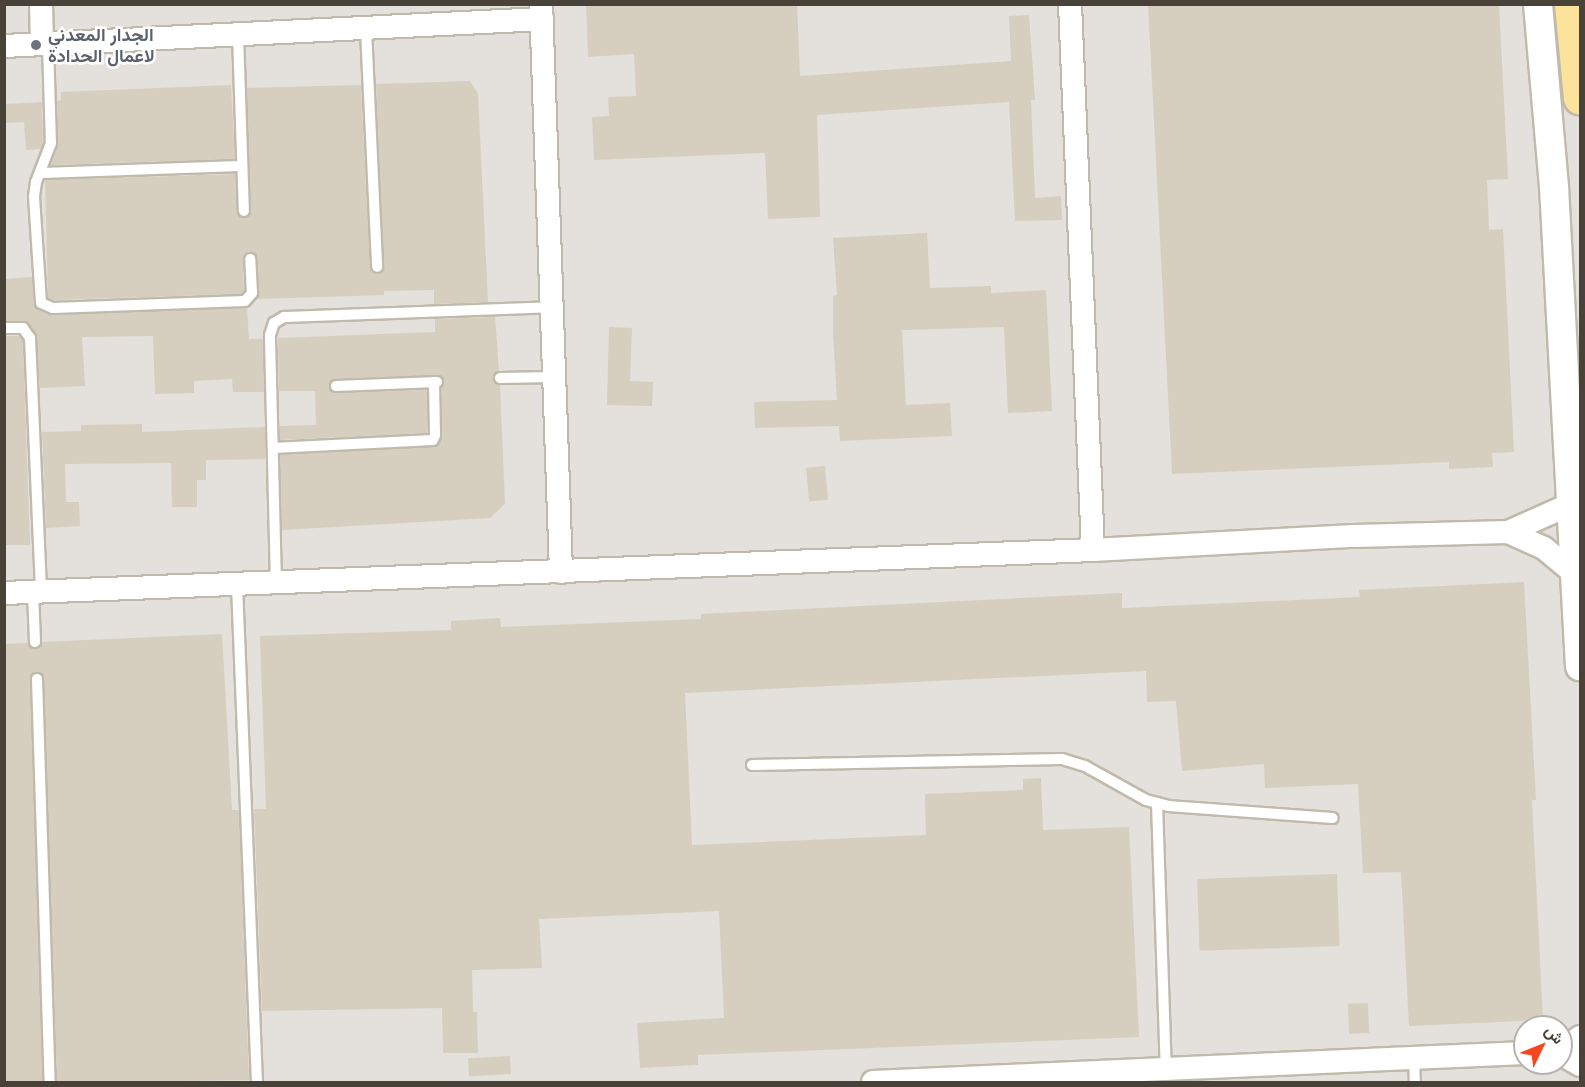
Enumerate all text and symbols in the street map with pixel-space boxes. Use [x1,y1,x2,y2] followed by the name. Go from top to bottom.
[48,24,155,66] place label: الجدار المعدني لاعمال الحدادة
[29,38,43,52] marker: الجدار المعدني لاعمال الحدادة
[1513,1015,1573,1075] north arrow
[1540,1020,1569,1049] text: ش

